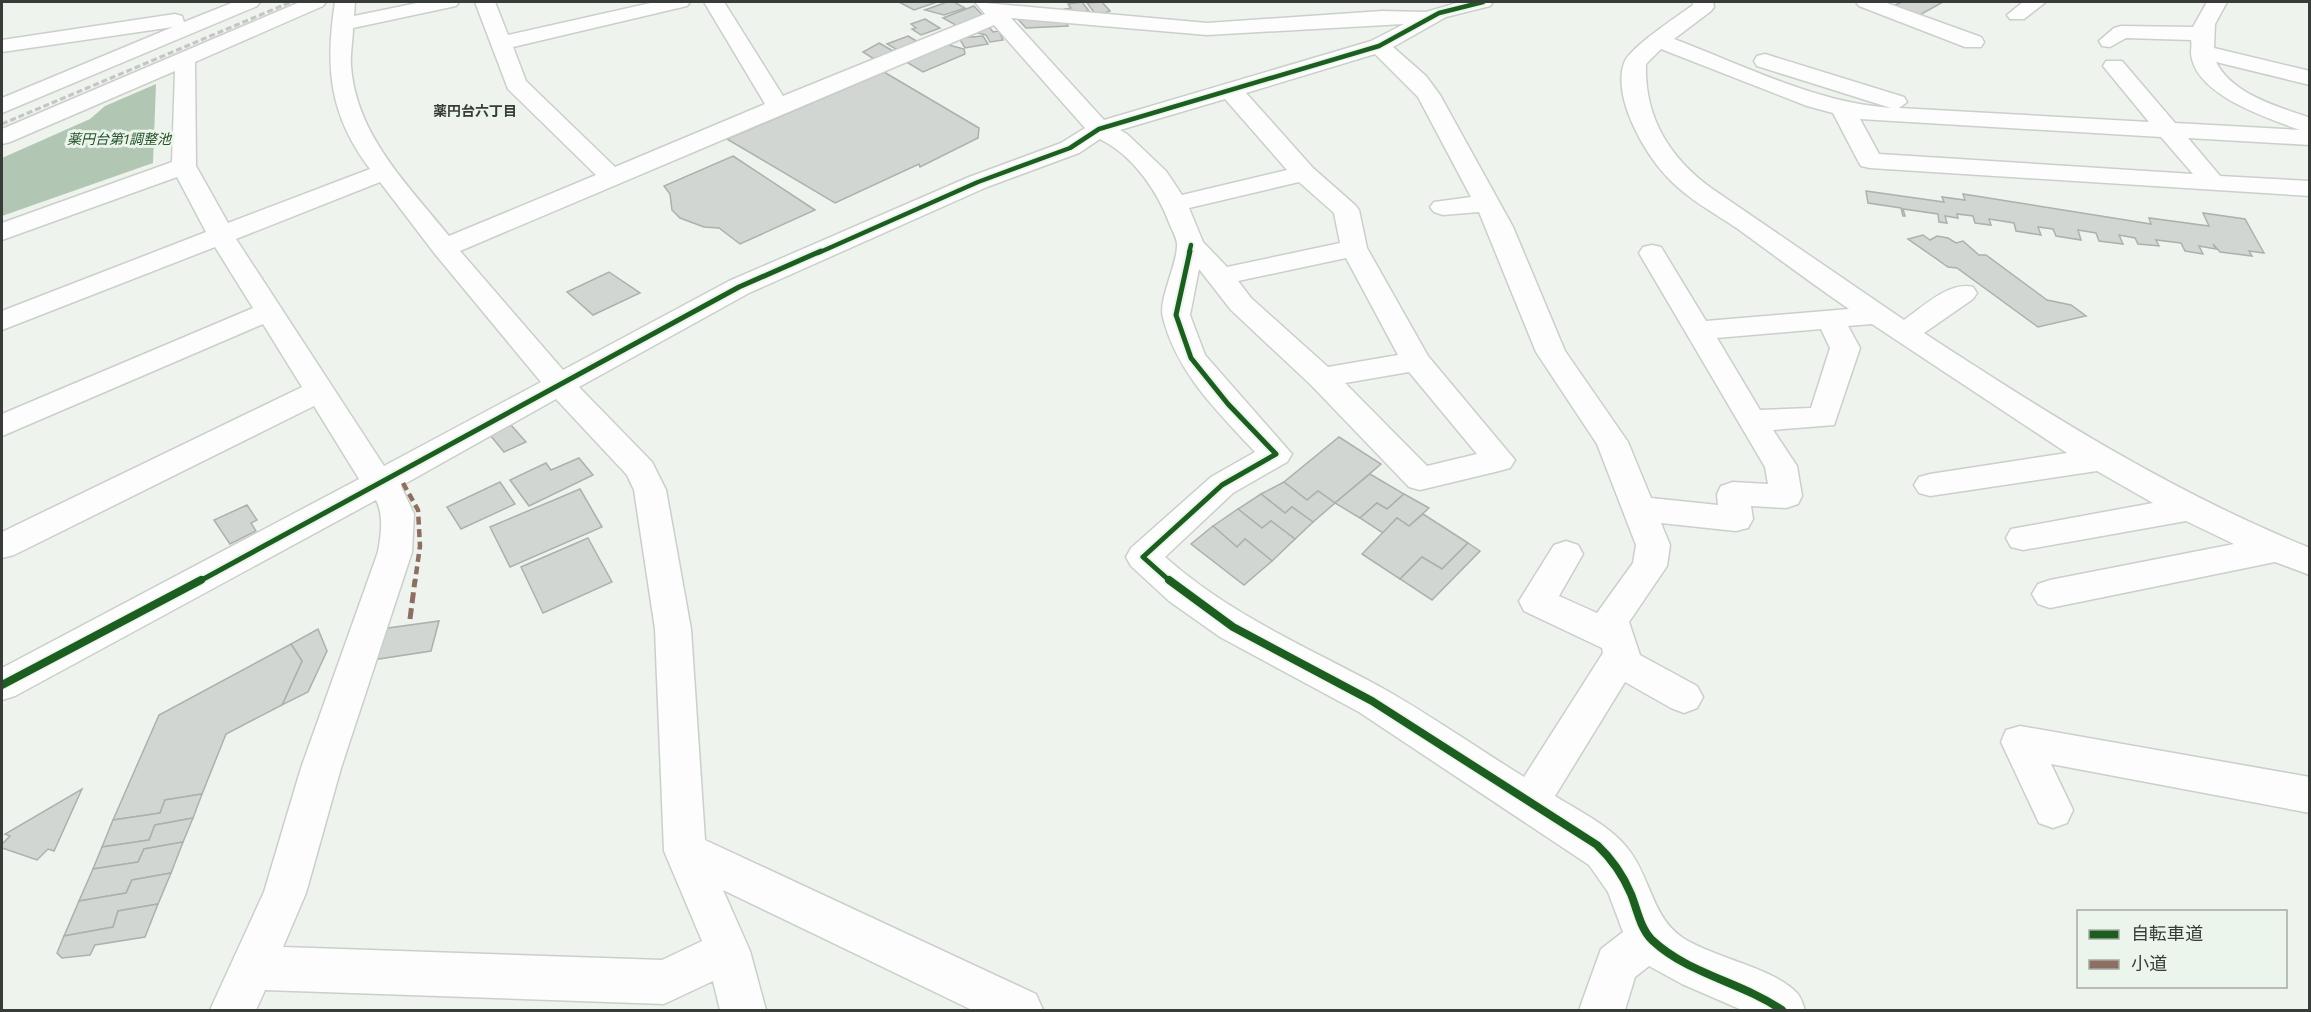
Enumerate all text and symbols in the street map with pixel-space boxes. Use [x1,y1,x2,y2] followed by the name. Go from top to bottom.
[433,102,517,119] district label: 薬円台六丁目
[67,130,173,147] water label: 薬円台第1調整池
[2077,910,2287,988] legend
[2131,922,2203,944] text: 自転車道
[2131,952,2167,974] text: 小道

